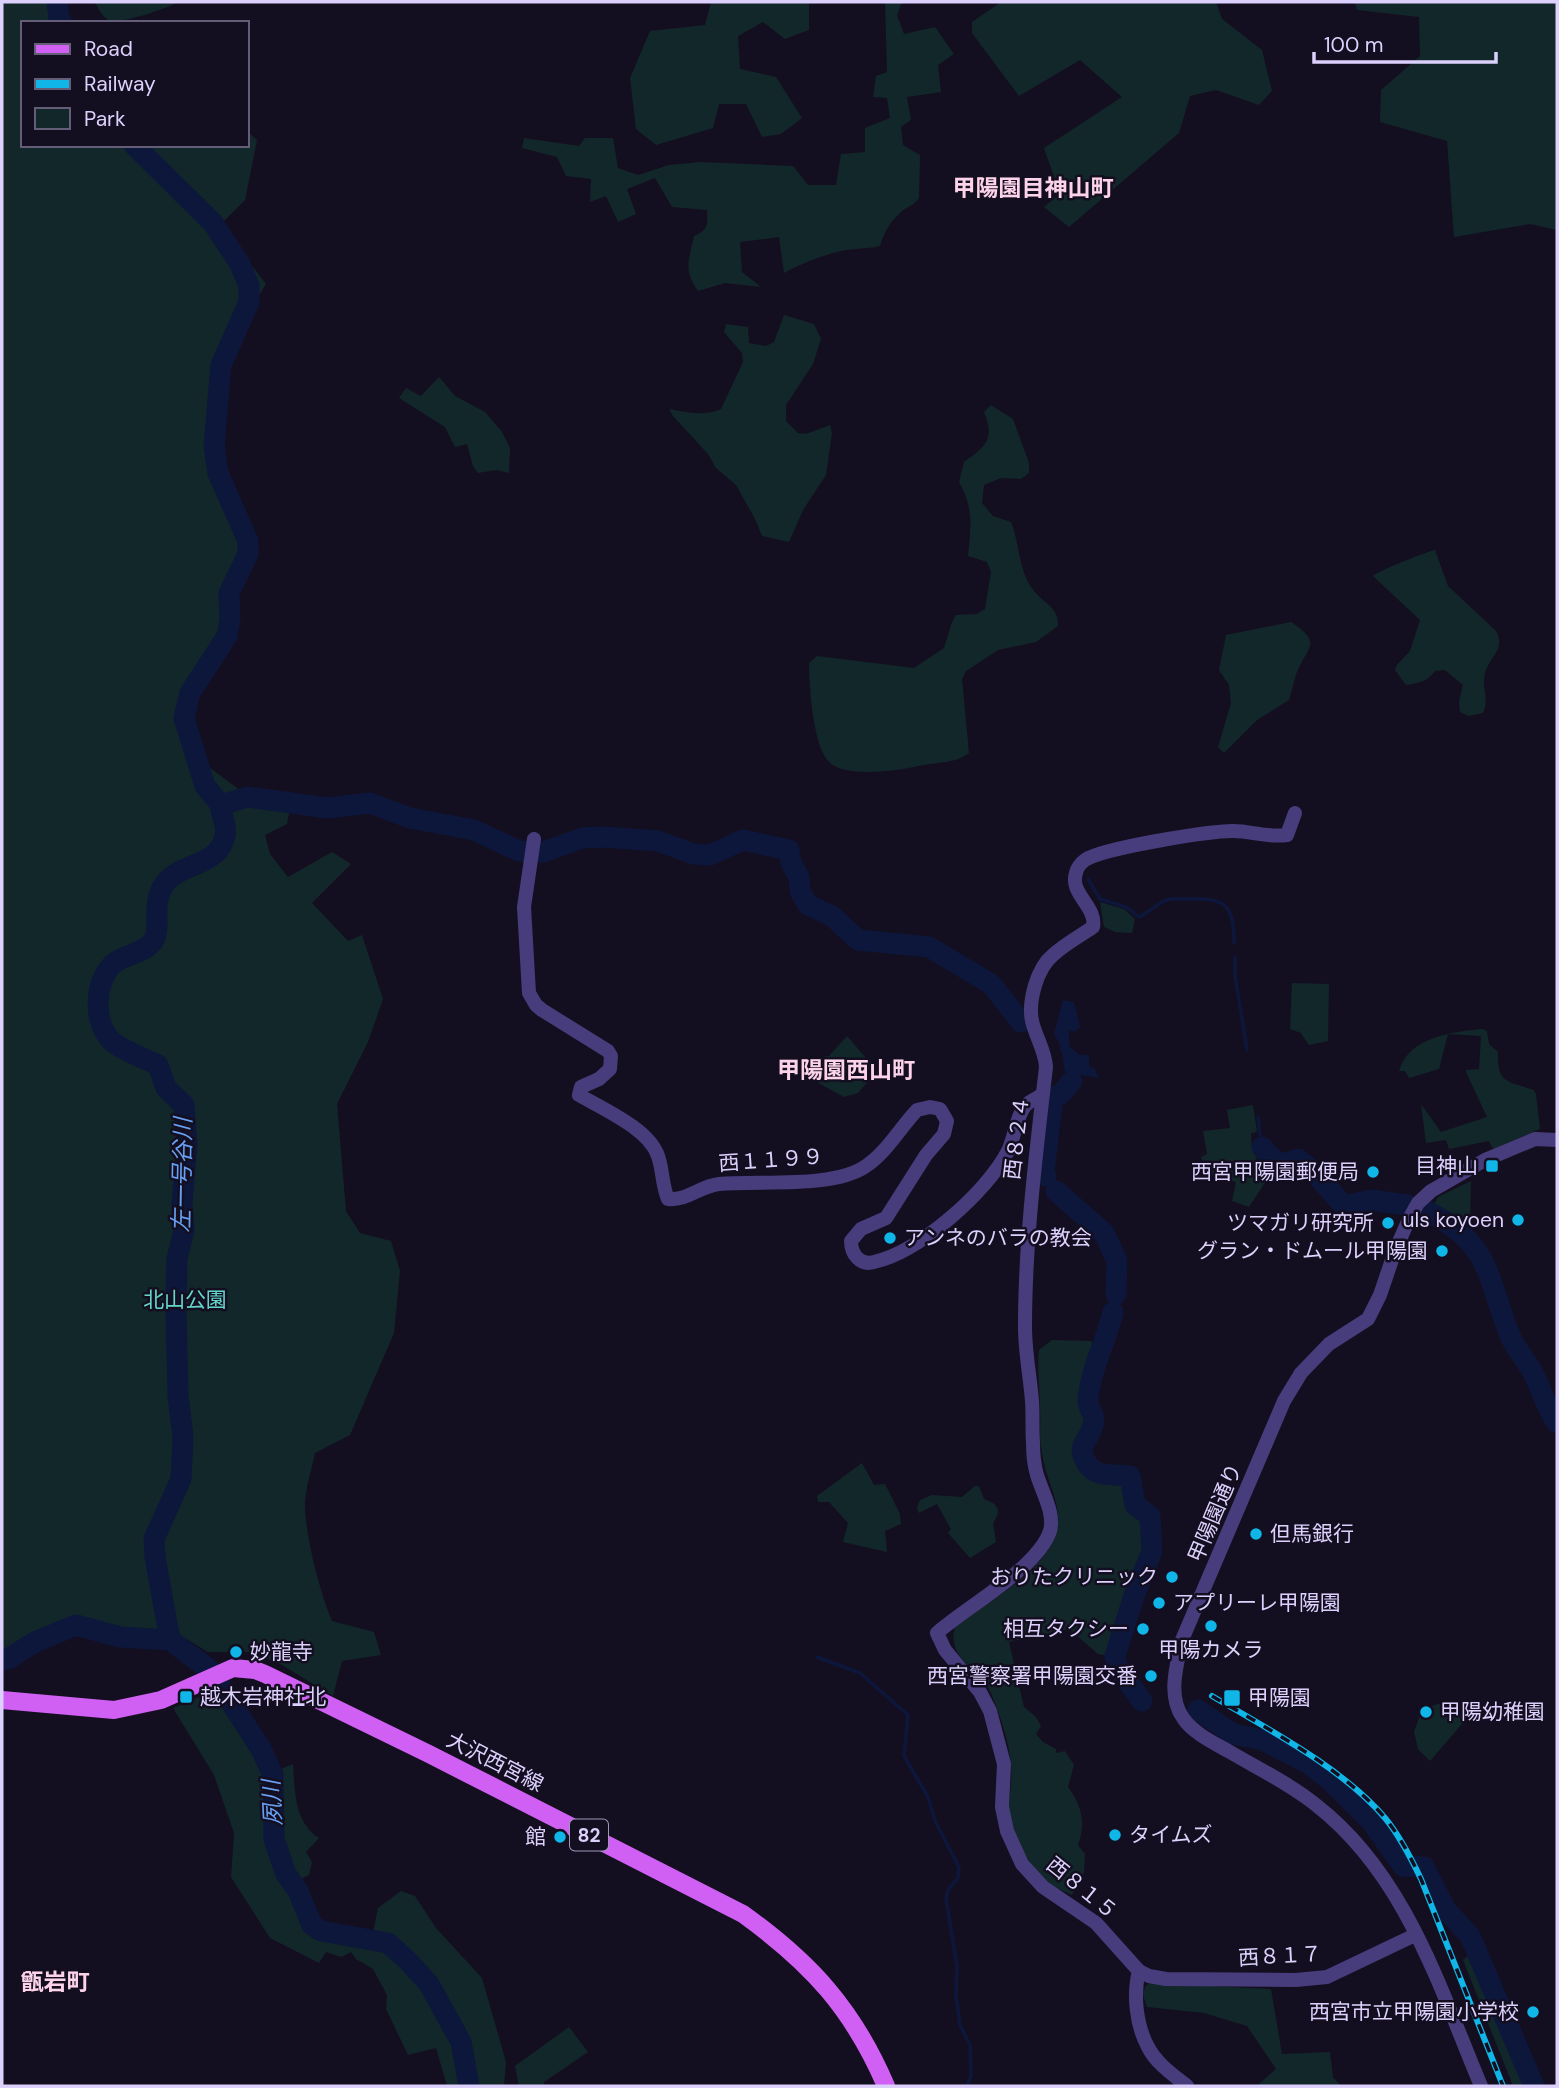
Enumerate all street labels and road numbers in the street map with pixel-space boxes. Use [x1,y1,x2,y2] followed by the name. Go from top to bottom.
[998,1095,1036,1181] street label: 西８２４
[718,1142,824,1178] street label: 西１１９９
[1182,1459,1248,1567] street label: 甲陽園通り
[442,1726,548,1798] street label: 大沢西宮線
[570,1820,608,1851] road number: 82
[1041,1851,1123,1925] street label: 西８１５
[1237,1940,1323,1972] street label: 西８１７

